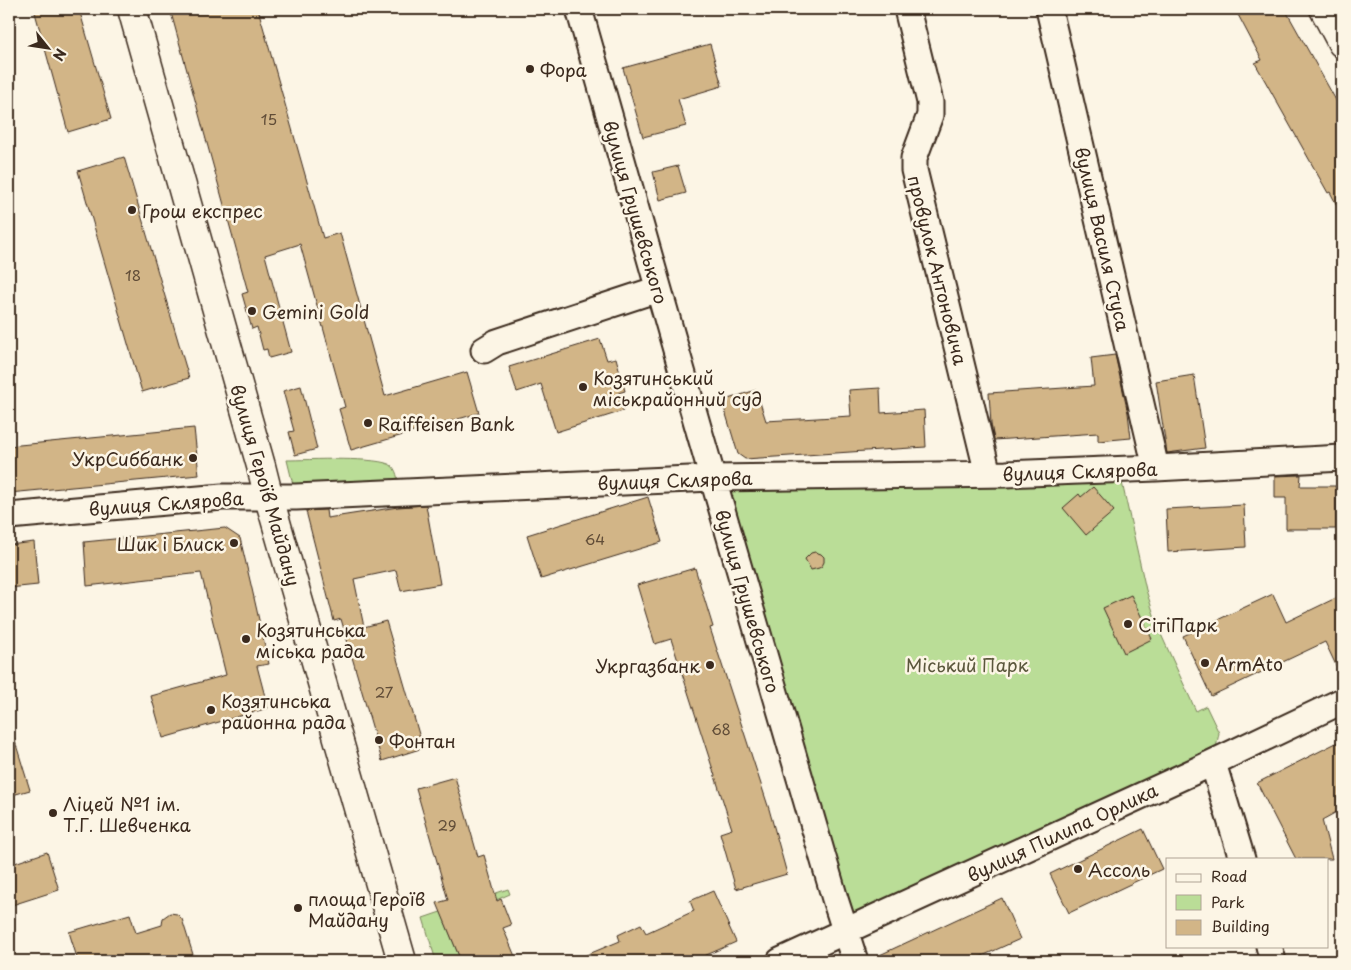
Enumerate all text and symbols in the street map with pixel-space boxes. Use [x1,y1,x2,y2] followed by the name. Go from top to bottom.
[22,22,72,72] north arrow
[48,45,72,65] text: N
[540,56,588,83] place label: Фора
[524,63,536,75] marker: Фора
[261,107,277,130] house number: 15
[597,117,675,307] street label: вулиця Грушевського
[1069,144,1138,335] street label: вулиця Василя Стуса
[901,172,975,368] street label: провулок Антоновича
[142,197,263,224] place label: Грош експрес
[126,204,138,216] marker: Грош експрес
[125,263,141,286] house number: 18
[262,298,369,325] place label: Gemini Gold
[246,305,258,317] marker: Gemini Gold
[593,364,762,412] place label: Козятинський міськрайонний суд
[224,381,308,589] street label: вулиця Героїв Майдану
[577,381,589,393] marker: Козятинський міськрайонний суд
[378,410,515,437] place label: Raiffeisen Bank
[362,417,374,429] marker: Raiffeisen Bank
[72,445,183,472] place label: УкрСиббанк
[187,452,199,464] marker: УкрСиббанк
[1002,455,1159,487] street label: вулиця Склярова
[597,464,754,496] street label: вулиця Склярова
[88,484,245,522] street label: вулиця Склярова
[709,506,787,696] street label: вулиця Грушевського
[585,527,605,550] house number: 64
[117,530,224,557] place label: Шик і Блиск
[228,537,240,549] marker: Шик і Блиск
[1138,611,1217,638] place label: СітіПарк
[256,616,367,664] place label: Козятинська міська рада
[1122,618,1134,630] marker: СітіПарк
[240,633,252,645] marker: Козятинська міська рада
[1215,650,1283,677] place label: ArmAto
[906,651,1029,678] park label: Міський Парк
[595,652,700,679] place label: Укргазбанк
[1199,657,1211,669] marker: ArmAto
[704,659,716,671] marker: Укргазбанк
[375,680,394,703] house number: 27
[221,687,347,735] place label: Козятинська районна рада
[205,704,217,716] marker: Козятинська районна рада
[711,717,731,740] house number: 68
[389,727,456,754] place label: Фонтан
[373,734,385,746] marker: Фонтан
[962,776,1162,888] street label: вулиця Пилипа Орлика
[63,790,192,838] place label: Ліцей №1 ім. Т.Г. Шевченка
[47,807,59,819] marker: Ліцей №1 ім. Т.Г. Шевченка
[437,813,457,836] house number: 29
[1088,856,1150,883] place label: Ассоль
[1166,858,1328,948] legend
[1072,863,1084,875] marker: Ассоль
[1211,864,1247,887] text: Road
[308,885,425,933] place label: площа Героїв Майдану
[1211,890,1245,913] text: Park
[292,902,304,914] marker: площа Героїв Майдану
[1211,914,1270,937] text: Building

